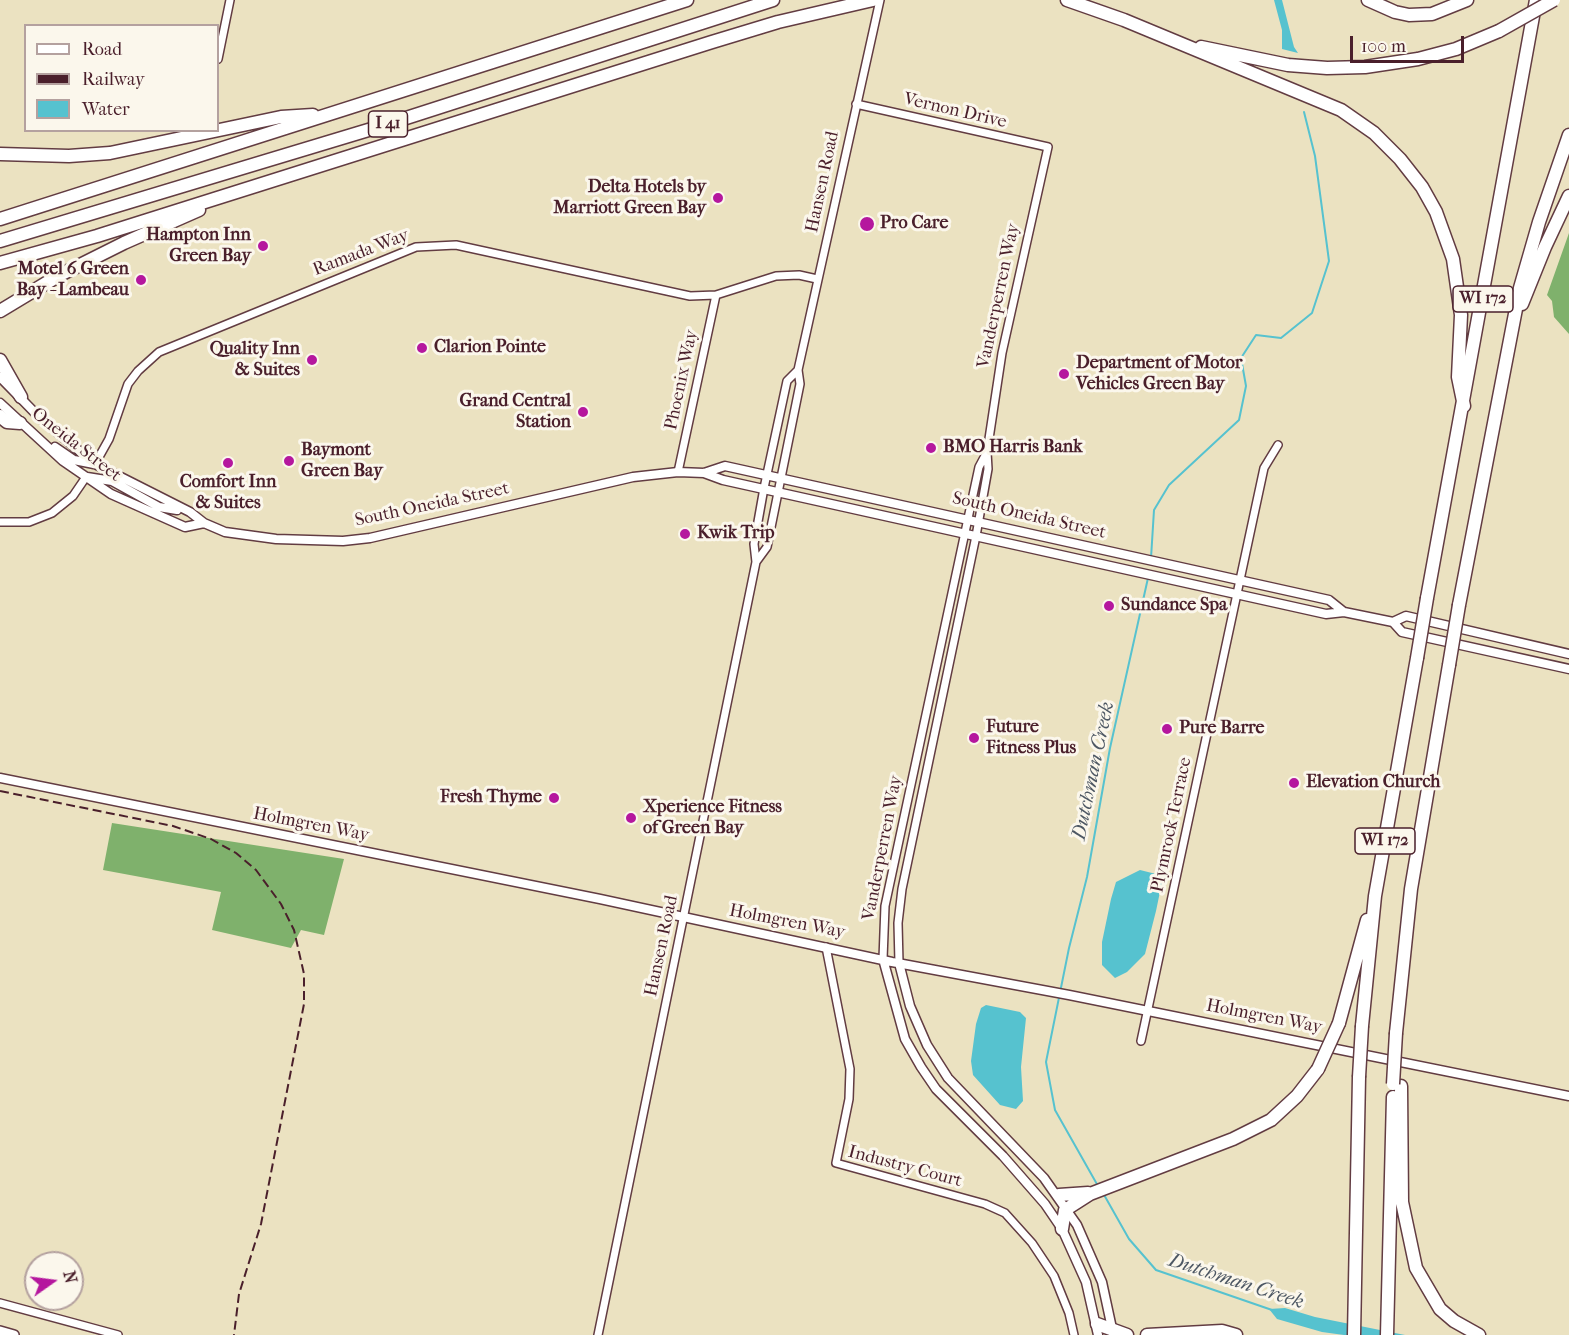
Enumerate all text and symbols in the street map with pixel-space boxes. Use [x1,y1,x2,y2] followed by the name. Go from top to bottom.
[24,24,219,132] legend
[1353,24,1467,62] scale bar
[1361,36,1406,57] text: 100 m
[82,39,122,60] text: Road
[82,69,145,90] text: Railway
[901,89,1009,133] street label: Vernon Drive
[82,99,130,120] text: Water
[368,111,408,137] road number: I 41
[802,129,844,235] street label: Hansen Road
[553,177,706,219] place label: Delta Hotels by Marriott Green Bay
[711,191,725,205] marker: Delta Hotels by Marriott Green Bay
[880,213,948,235] place label: Pro Care
[858,215,876,233] marker: Pro Care
[973,222,1025,370] street label: Vanderperren Way
[146,225,251,268] place label: Hampton Inn Green Bay
[310,225,412,281] street label: Ramada Way
[256,239,270,253] marker: Hampton Inn Green Bay
[16,259,129,302] place label: Motel 6 Green Bay - Lambeau
[134,273,148,287] marker: Motel 6 Green Bay - Lambeau
[1453,286,1513,312] road number: WI 172
[661,328,703,432] street label: Phoenix Way
[434,337,546,359] place label: Clarion Pointe
[210,339,300,382] place label: Quality Inn & Suites
[415,341,429,355] marker: Clarion Pointe
[305,353,319,367] marker: Quality Inn & Suites
[1076,353,1242,395] place label: Department of Motor Vehicles Green Bay
[1057,367,1071,381] marker: Department of Motor Vehicles Green Bay
[460,391,571,434] place label: Grand Central Station
[27,403,125,487] street label: Oneida Street
[576,405,590,419] marker: Grand Central Station
[943,437,1083,459] place label: BMO Harris Bank
[301,440,383,482] place label: Baymont Green Bay
[924,441,938,455] marker: BMO Harris Bank
[282,454,296,468] marker: Baymont Green Bay
[221,456,235,470] marker: Comfort Inn & Suites
[180,472,276,514] place label: Comfort Inn & Suites
[353,478,511,532] street label: South Oneida Street
[950,488,1108,544] street label: South Oneida Street
[697,523,774,545] place label: Kwik Trip
[678,527,692,541] marker: Kwik Trip
[1121,595,1227,617] place label: Sundance Spa
[1102,599,1116,613] marker: Sundance Spa
[1068,700,1120,842] water label: Dutchman Creek
[986,717,1076,760] place label: Future Fitness Plus
[1179,718,1264,740] place label: Pure Barre
[1160,722,1174,736] marker: Pure Barre
[967,731,981,745] marker: Future Fitness Plus
[1147,755,1197,895] street label: Plymrock Terrace
[1306,772,1440,794] place label: Elevation Church
[858,774,908,922] street label: Vanderperren Way
[1287,776,1301,790] marker: Elevation Church
[440,787,542,809] place label: Fresh Thyme
[547,791,561,805] marker: Fresh Thyme
[643,797,782,840] place label: Xperience Fitness of Green Bay
[251,803,371,847] street label: Holmgren Way
[624,811,638,825] marker: Xperience Fitness of Green Bay
[1355,828,1415,854] road number: WI 172
[641,893,683,999] street label: Hansen Road
[727,900,847,944] street label: Holmgren Way
[1204,995,1324,1039] street label: Holmgren Way
[846,1141,964,1193] street label: Industry Court
[1165,1249,1307,1315] water label: Dutchman Creek
[24,1251,84,1311] north arrow
[59,1269,81,1285] text: N

